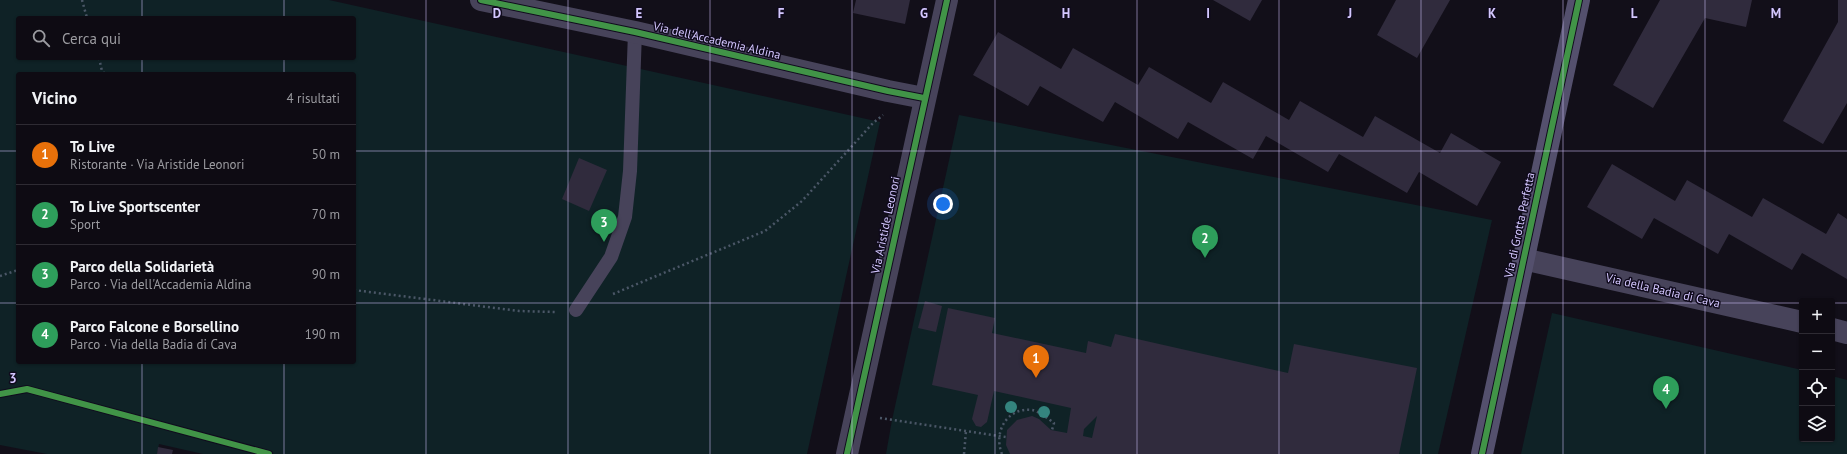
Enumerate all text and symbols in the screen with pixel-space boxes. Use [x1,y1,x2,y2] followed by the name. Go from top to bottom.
[493,5,501,22] text: D
[636,5,643,22] text: E
[778,5,785,22] text: F
[920,5,928,22] text: G
[1062,5,1070,22] text: H
[1206,5,1210,22] text: I
[1347,5,1352,22] text: J
[1488,5,1496,22] text: K
[1631,5,1638,22] text: L
[1771,5,1781,22] text: M
[16,16,356,60] search box
[651,18,782,62] street label: Via dell'Accademia Aldina
[30,27,52,49] icon: search
[62,29,121,48] text: Cerca qui
[32,87,77,109] text: Vicino
[287,90,340,107] text: 4 risultati
[70,137,115,156] text: To Live
[41,146,49,163] text: 1
[312,146,340,163] text: 50 m
[70,156,244,173] text: Ristorante · Via Aristide Leonori
[1500,171,1538,280] street label: Via di Grotta Perfetta
[867,175,903,276] street label: Via Aristide Leonori
[933,194,953,214] your location
[70,197,200,216] text: To Live Sportscenter
[41,206,49,223] text: 2
[312,206,340,223] text: 70 m
[591,209,617,242] pin: 3
[70,216,100,233] text: Sport
[1192,225,1218,258] pin: 2
[70,257,214,276] text: Parco della Solidarietà
[41,266,49,283] text: 3
[312,266,340,283] text: 90 m
[1603,269,1722,310] street label: Via della Badia di Cava
[70,276,251,293] text: Parco · Via dell'Accademia Aldina
[1799,298,1835,442] map controls
[1799,298,1835,334] button: +
[70,317,239,336] text: Parco Falcone e Borsellino
[41,326,49,343] text: 4
[305,326,340,343] text: 190 m
[1799,334,1835,370] button: −
[70,336,237,353] text: Parco · Via della Badia di Cava
[1023,345,1049,378] pin: 1
[9,370,17,387] text: 3
[1799,370,1835,406] button: locate
[1653,376,1679,409] pin: 4
[1799,406,1835,442] button: layers

